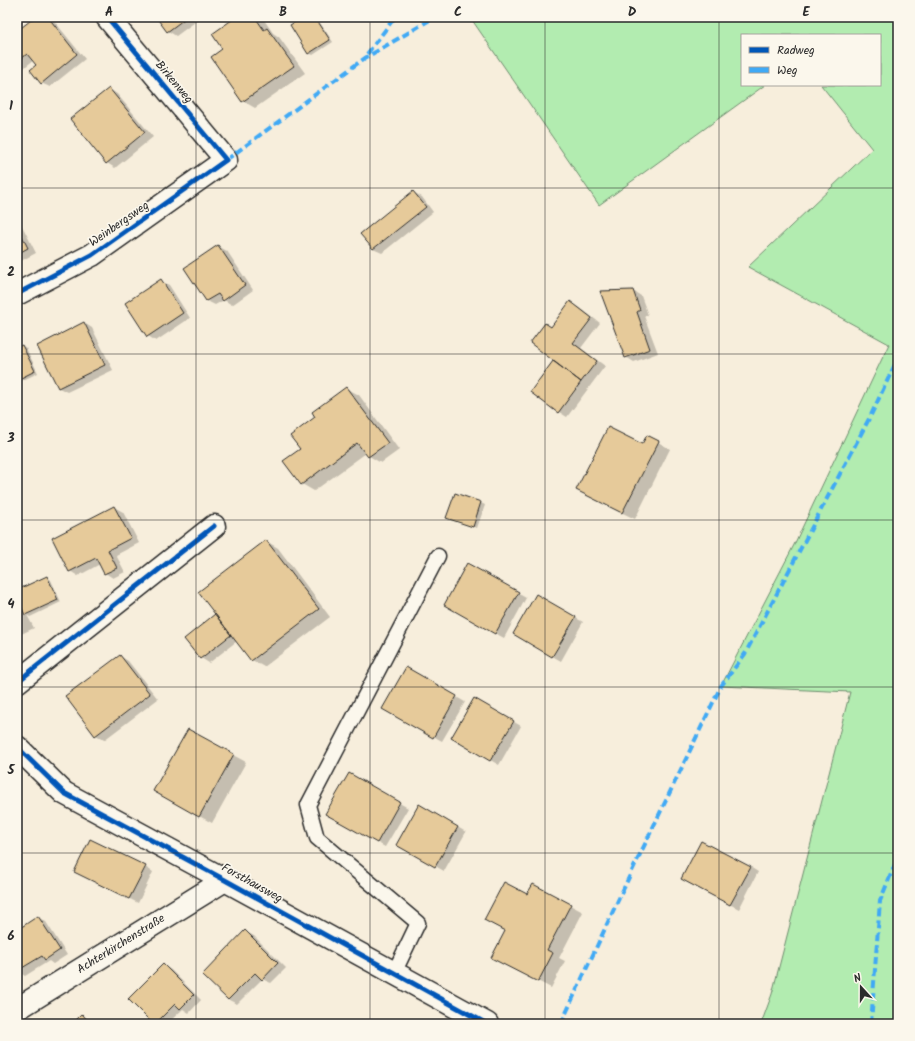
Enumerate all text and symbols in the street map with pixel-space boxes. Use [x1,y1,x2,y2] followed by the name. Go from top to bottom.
[105,2,113,23] text: A
[279,2,287,23] text: B
[454,2,462,23] text: C
[628,2,637,23] text: D
[802,2,810,23] text: E
[741,34,881,86] legend
[777,41,815,60] text: Radweg
[150,56,198,108] street label: Birkenweg
[777,61,798,80] text: Weg
[9,96,13,117] text: 1
[85,196,153,252] street label: Weinbergsweg
[7,262,15,283] text: 2
[6,428,15,449] text: 3
[7,594,15,615] text: 4
[7,760,16,781] text: 5
[218,858,286,908] street label: Forsthausweg
[73,909,169,979] street label: Achterkirchenstraße
[7,926,15,947] text: 6
[841,967,881,1007] north arrow
[851,969,864,988] text: N

